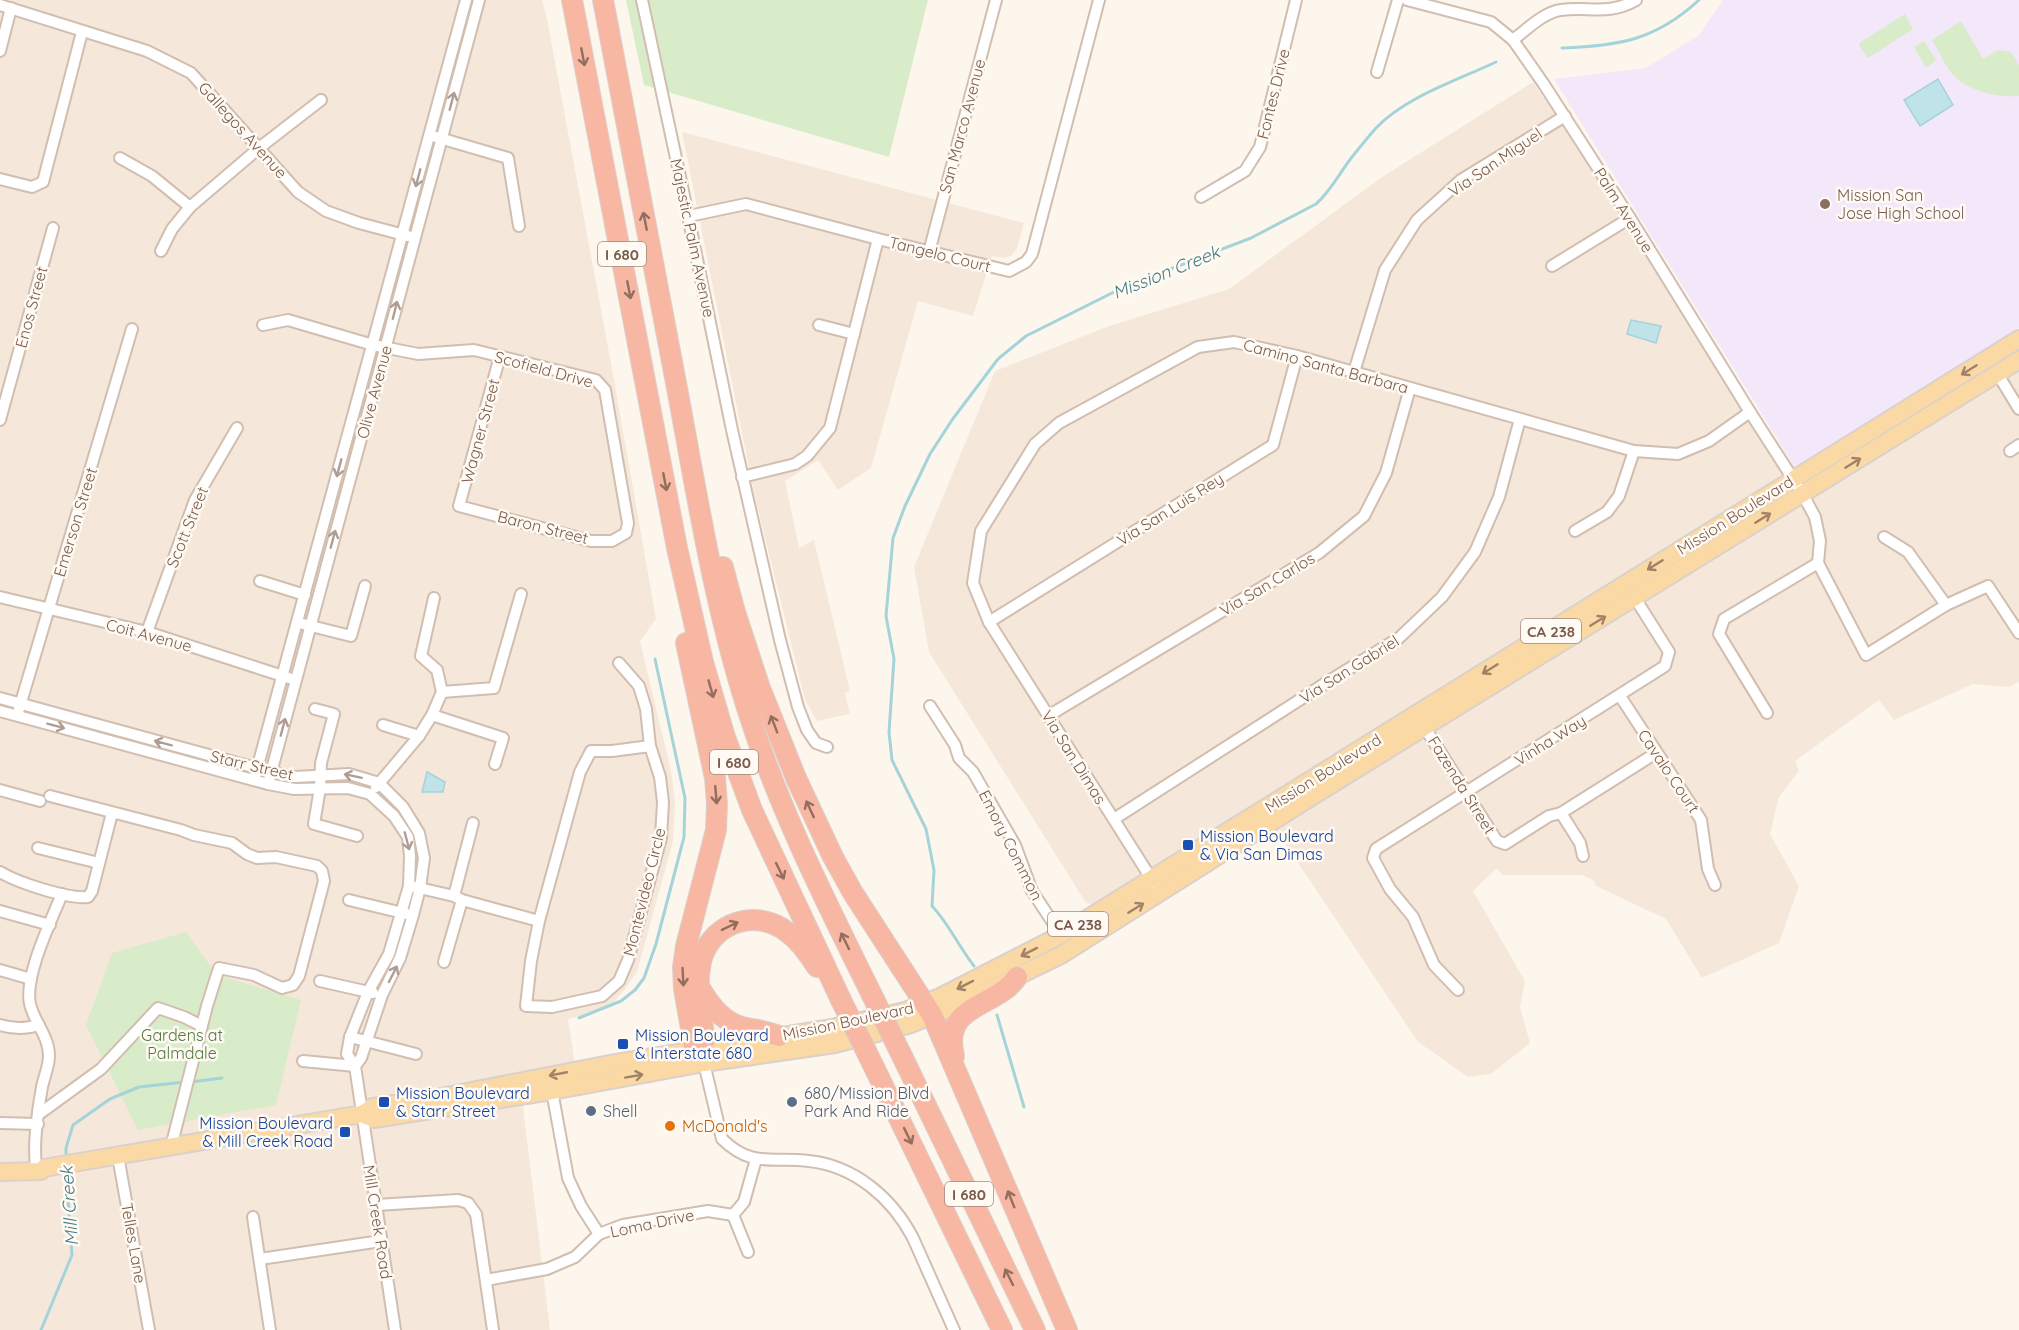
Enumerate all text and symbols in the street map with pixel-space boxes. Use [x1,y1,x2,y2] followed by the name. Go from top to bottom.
[578,47,589,67] one-way arrow
[1252,47,1294,141] street label: Fontes Drive
[934,57,990,195] street label: San Marco Avenue
[194,78,292,182] street label: Gallegos Avenue
[446,92,458,111] one-way arrow
[1444,123,1546,201] street label: Via San Miguel
[666,157,720,319] street label: Majestic Palm Avenue
[1590,164,1658,256] street label: Palm Avenue
[411,168,423,187] one-way arrow
[1837,185,1965,223] place label: Mission San Jose High School
[1818,197,1832,211] marker: Mission San Jose High School
[639,211,650,231] one-way arrow
[887,232,993,276] street label: Tangelo Court
[1109,239,1224,304] water label: Mission Creek
[598,242,646,266] road number: I 680
[11,264,51,350] street label: Enos Street
[624,280,635,299] one-way arrow
[390,301,402,320] one-way arrow
[1241,334,1411,398] street label: Camino Santa Barbara
[352,343,396,441] street label: Olive Avenue
[493,346,595,392] street label: Scofield Drive
[1961,364,1978,376] one-way arrow
[456,376,504,486] street label: Wagner Street
[1844,457,1861,469] one-way arrow
[333,458,345,477] one-way arrow
[49,465,101,579] street label: Emerson Street
[1113,468,1227,550] street label: Via San Luis Rey
[660,471,671,491] one-way arrow
[1673,471,1797,559] street label: Mission Boulevard
[162,483,212,571] street label: Scott Street
[495,506,591,548] street label: Baron Street
[1754,511,1771,523] one-way arrow
[328,530,340,549] one-way arrow
[1216,548,1318,620] street label: Via San Carlos
[1647,559,1664,572] one-way arrow
[104,614,194,656] street label: Coit Avenue
[1589,615,1606,627] one-way arrow
[1521,619,1581,643] road number: CA 238
[1296,630,1402,708] street label: Via San Gabriel
[1482,663,1499,675] one-way arrow
[705,679,717,698] one-way arrow
[1037,706,1111,808] street label: Via San Dimas
[1511,710,1589,770] street label: Vinha Way
[767,715,778,734] one-way arrow
[277,718,289,737] one-way arrow
[47,721,66,732] one-way arrow
[1634,725,1704,817] street label: Cavalo Court
[1261,729,1385,817] street label: Mission Boulevard
[1424,732,1500,838] street label: Fazenda Street
[154,736,173,748] one-way arrow
[209,746,295,784] street label: Starr Street
[710,750,758,774] road number: I 680
[344,770,363,781] one-way arrow
[711,784,722,804] one-way arrow
[975,786,1047,904] street label: Emory Common
[803,800,814,818] one-way arrow
[618,826,670,958] street label: Montevideo Circle
[1200,826,1334,864] place label: Mission Boulevard & Via San Dimas
[401,831,413,850] one-way arrow
[1181,838,1195,852] marker: Mission Boulevard & Via San Dimas
[774,862,786,880] one-way arrow
[1127,901,1144,913] one-way arrow
[1048,912,1108,936] road number: CA 238
[720,920,738,931] one-way arrow
[839,932,851,950] one-way arrow
[1021,946,1038,958] one-way arrow
[387,965,399,983] one-way arrow
[678,967,689,986] one-way arrow
[956,980,974,991] one-way arrow
[781,997,915,1045] street label: Mission Boulevard
[141,1025,223,1063] park label: Gardens at Palmdale
[635,1025,769,1063] place label: Mission Boulevard & Interstate 680
[616,1037,630,1051] marker: Mission Boulevard & Interstate 680
[548,1069,568,1080] one-way arrow
[623,1070,643,1081] one-way arrow
[396,1083,530,1121] place label: Mission Boulevard & Starr Street
[804,1083,929,1121] place label: 680/Mission Blvd Park And Ride
[377,1095,391,1109] marker: Mission Boulevard & Starr Street
[785,1095,799,1109] marker: 680/Mission Blvd Park And Ride
[603,1101,637,1121] place label: Shell
[584,1104,598,1118] marker: Shell
[199,1113,333,1151] place label: Mission Boulevard & Mill Creek Road
[682,1116,768,1136] place label: McDonald's
[663,1119,677,1133] marker: McDonald's
[338,1125,352,1139] marker: Mission Boulevard & Mill Creek Road
[903,1127,914,1145] one-way arrow
[359,1163,397,1281] street label: Mill Creek Road
[55,1164,83,1247] water label: Mill Creek
[945,1182,993,1206] road number: I 680
[1005,1190,1016,1209] one-way arrow
[117,1201,151,1285] street label: Telles Lane
[608,1204,696,1242] street label: Loma Drive
[1003,1269,1014,1287] one-way arrow

